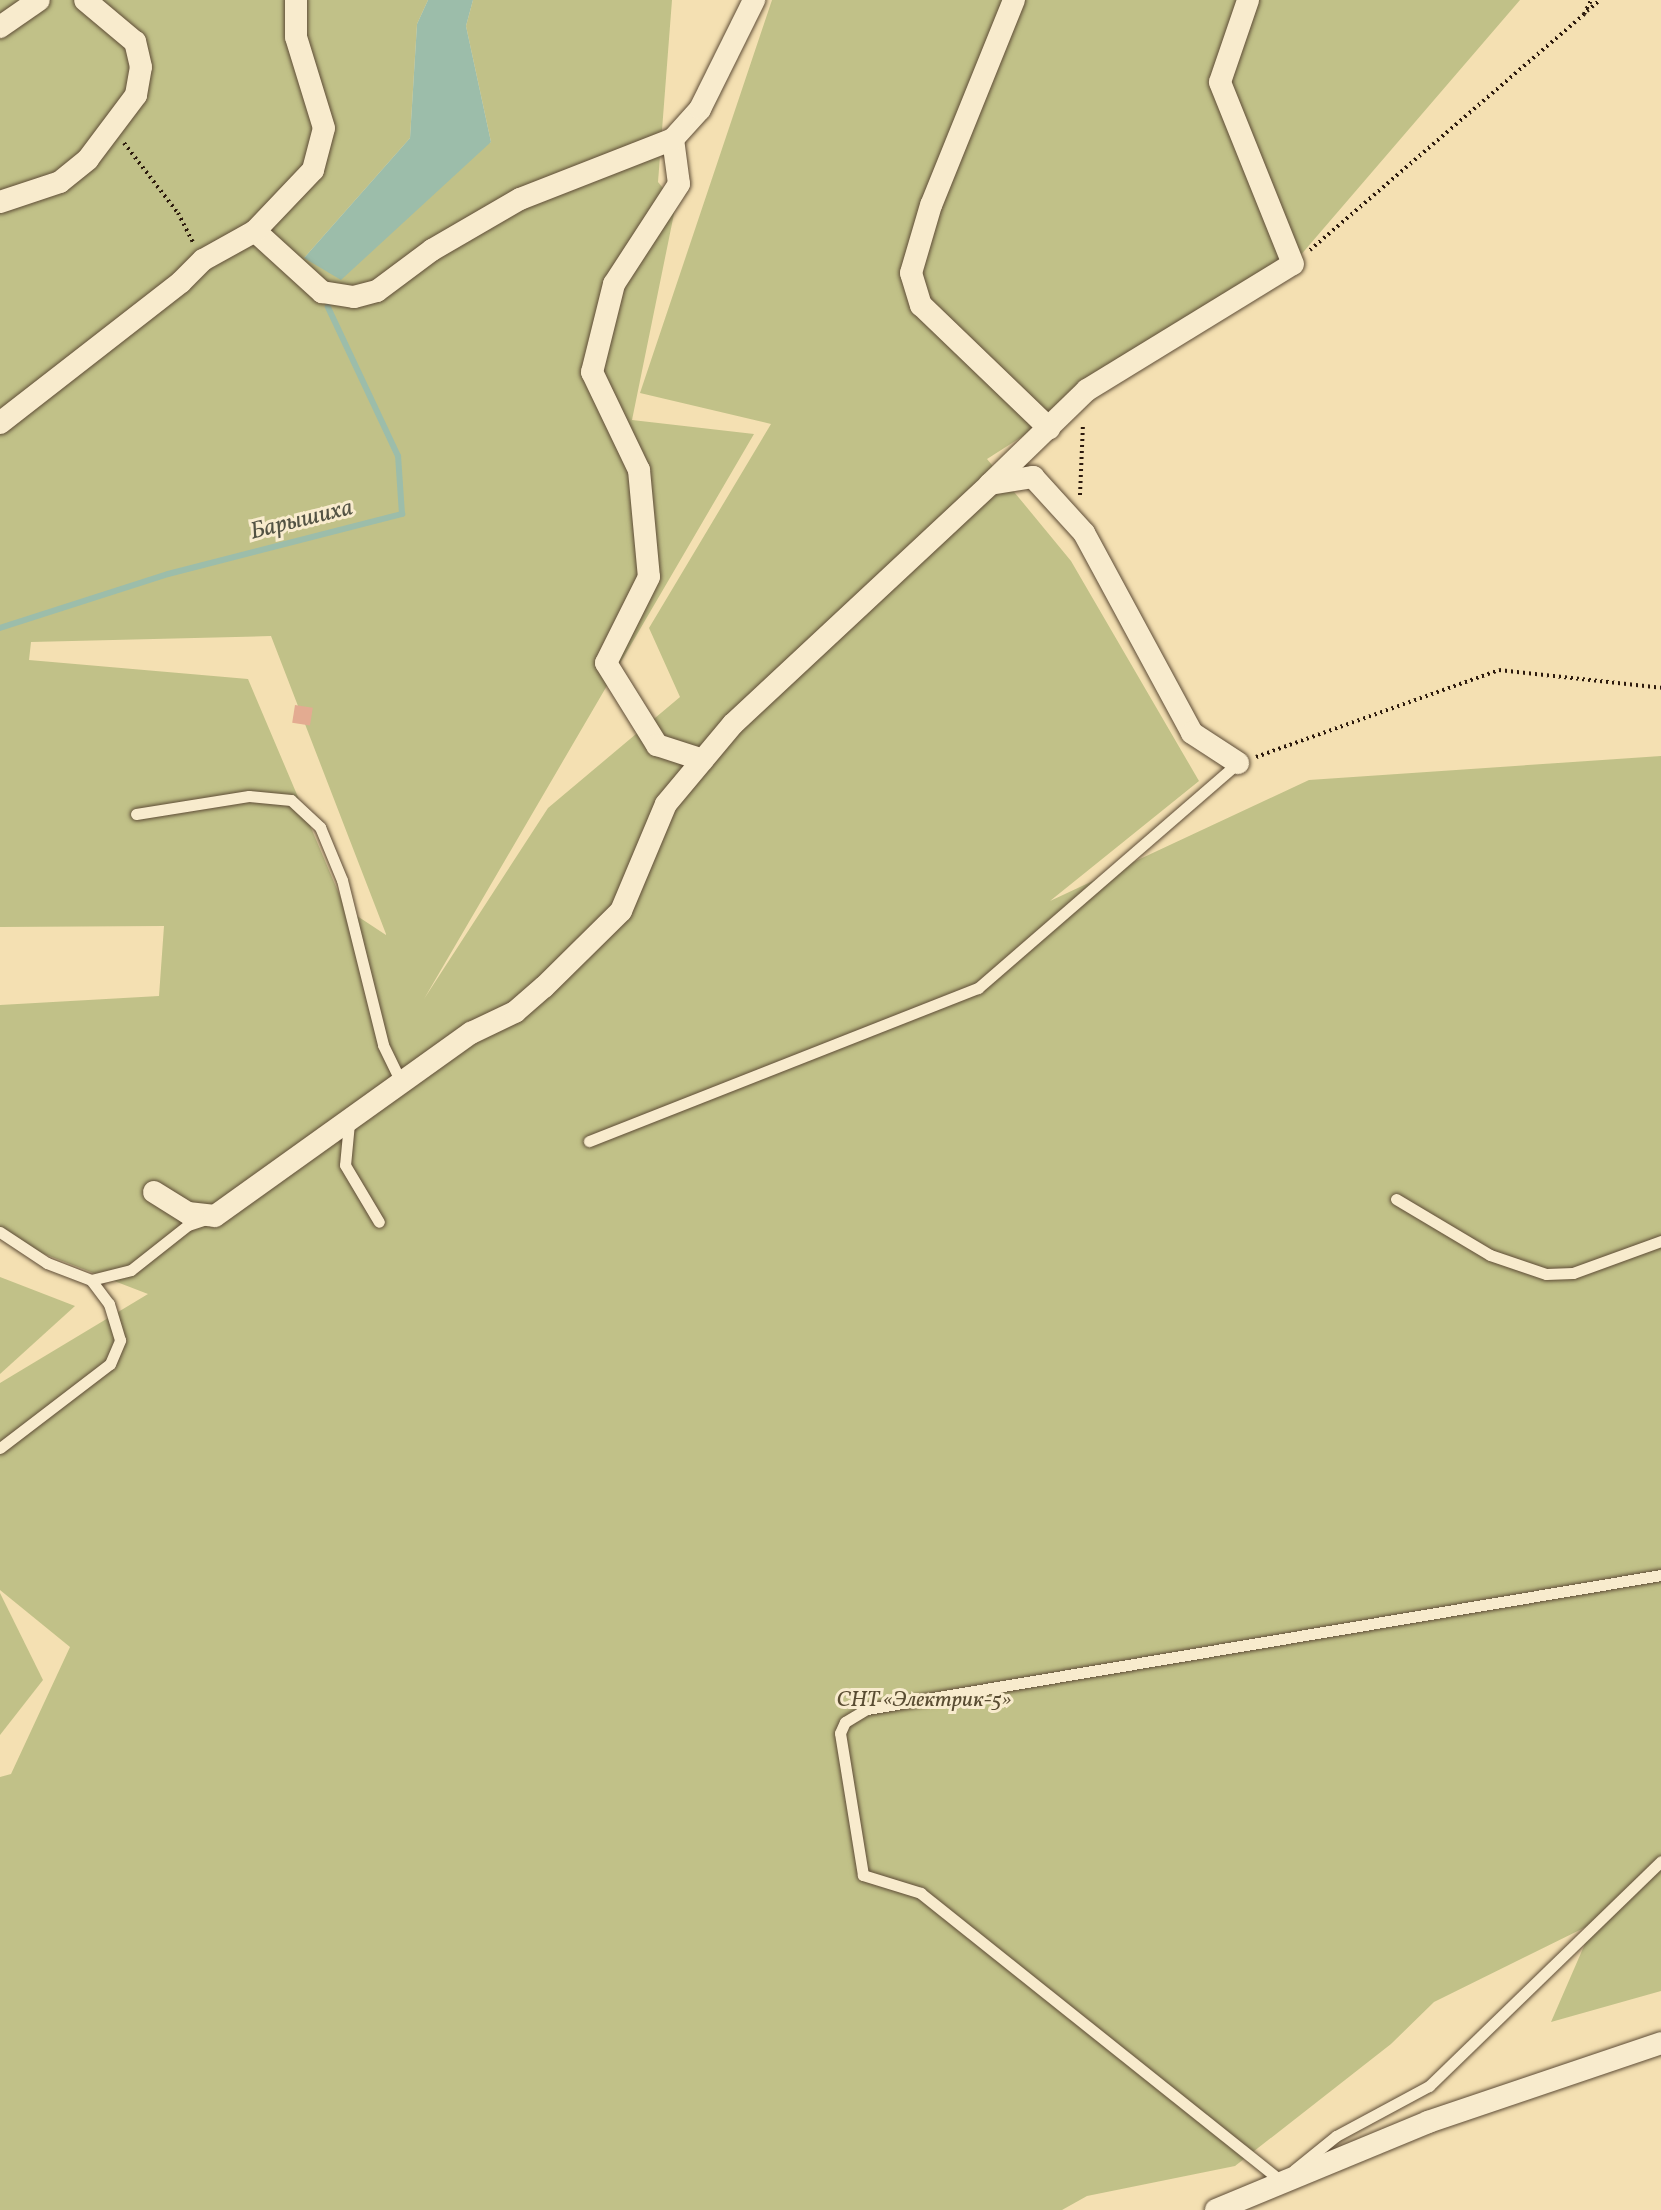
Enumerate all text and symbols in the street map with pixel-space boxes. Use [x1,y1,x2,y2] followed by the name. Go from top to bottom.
[248,494,356,548] water label: Барышиха
[837,1688,1011,1714] park label: СНТ «Электрик-5»

